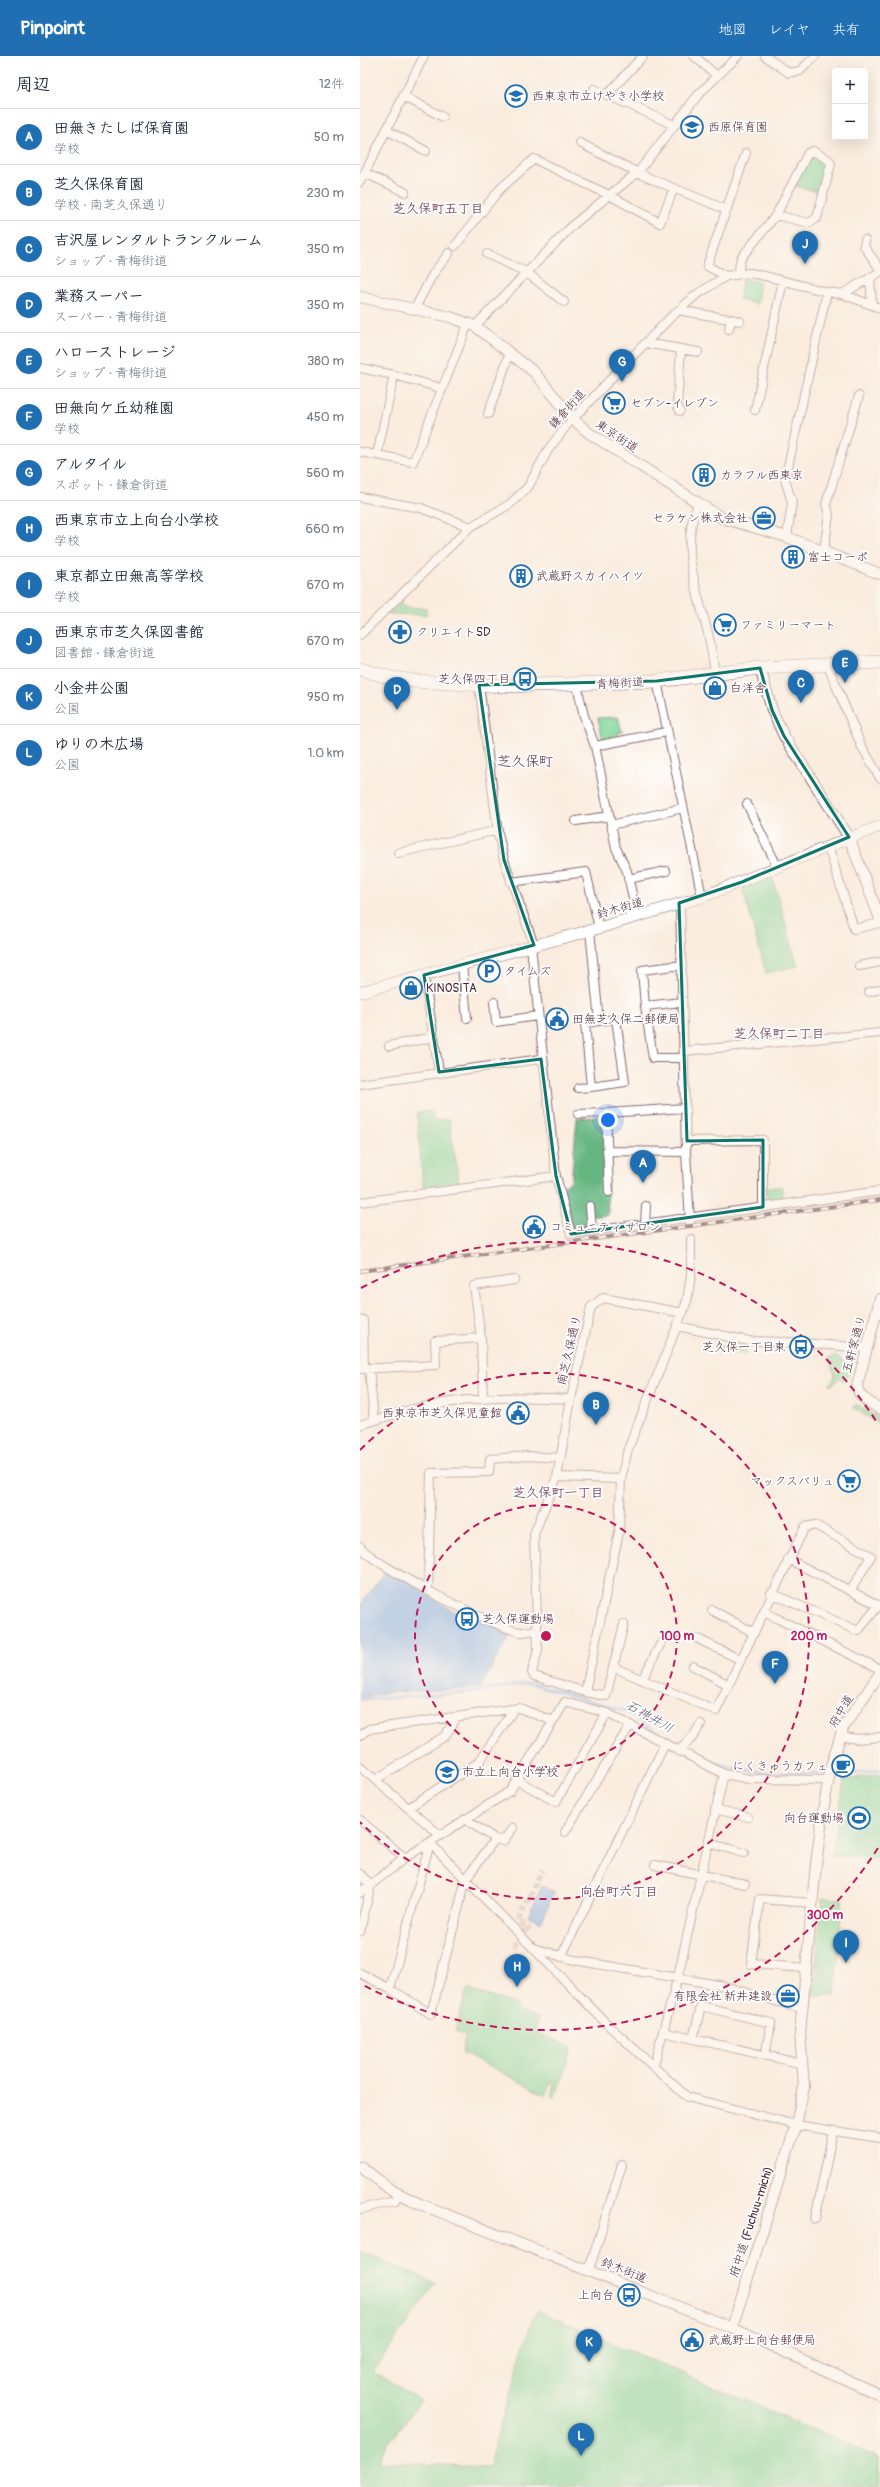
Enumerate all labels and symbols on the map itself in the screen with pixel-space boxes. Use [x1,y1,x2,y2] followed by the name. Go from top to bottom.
[503,83,529,109] school or university icon: 西東京市立けやき小学校
[532,89,664,104] place label: 西東京市立けやき小学校
[679,114,705,140] school or university icon: 西原保育園
[708,120,768,135] place label: 西原保育園
[392,201,484,217] district label: 芝久保町五丁目
[792,231,818,264] pin: J
[609,349,635,382] pin: G
[546,386,589,432] street label: 鎌倉街道
[601,390,627,416] supermarket icon: セブン-イレブン
[630,396,719,411] place label: セブン-イレブン
[593,417,641,456] street label: 東京街道
[691,462,717,488] building icon: カラフル西東京
[720,468,804,483] place label: カラフル西東京
[751,505,777,531] office icon: セラケン株式会社
[652,511,748,526] place label: セラケン株式会社
[780,544,806,570] building icon: 富士コーポ
[808,550,868,565] place label: 富士コーポ
[508,563,534,589] building icon: 武蔵野スカイハイツ
[536,569,644,584] place label: 武蔵野スカイハイツ
[712,612,738,638] supermarket icon: ファミリーマート
[740,618,836,633] place label: ファミリーマート
[387,619,413,645] pharmacy icon: クリエイトSD
[416,625,491,640] place label: クリエイトSD
[832,650,858,683] pin: E
[512,666,538,692] bus stop icon: 芝久保四丁目
[788,670,814,703] pin: C
[438,672,510,687] place label: 芝久保四丁目
[596,675,644,692] street label: 青梅街道
[702,675,728,701] shop icon: 白洋舎
[384,677,410,710] pin: D
[730,681,766,696] place label: 白洋舎
[497,753,553,770] district label: 芝久保町
[595,895,645,922] street label: 鈴木街道
[476,958,502,984] parking icon: タイムズ
[504,964,551,979] place label: タイムズ
[398,975,424,1001] shop icon: KINOSITA
[426,981,477,996] place label: KINOSITA
[544,1006,570,1032] public building icon: 田無芝久保二郵便局
[572,1012,680,1027] place label: 田無芝久保二郵便局
[733,1026,825,1042] district label: 芝久保町二丁目
[598,1110,618,1130] your location
[630,1150,656,1183] pin: A
[521,1214,547,1240] public building icon: コミュニティ サロン
[550,1220,661,1235] place label: コミュニティ サロン
[554,1313,585,1387] street label: 南芝久保通り
[839,1313,869,1375] street label: 五軒家通り
[788,1334,814,1360] bus stop icon: 芝久保一丁目東
[702,1340,786,1355] place label: 芝久保一丁目東
[583,1392,609,1425] pin: B
[505,1400,531,1426] public building icon: 西東京市芝久保児童館
[382,1406,502,1421] place label: 西東京市芝久保児童館
[836,1468,862,1494] supermarket icon: マックスバリュ
[750,1474,834,1489] place label: マックスバリュ
[512,1485,604,1501] district label: 芝久保町一丁目
[454,1606,480,1632] bus stop icon: 芝久保運動場
[482,1612,554,1627] place label: 芝久保運動場
[539,1629,553,1643] centre of rings
[660,1629,695,1644] text: 100 m
[791,1629,828,1644] text: 200 m
[762,1651,788,1684] pin: F
[826,1692,857,1731] street label: 府中道
[623,1697,676,1737] water label: 石神井川
[830,1753,856,1779] cafe icon: にくきゅうカフェ
[434,1759,460,1785] school or university icon: 市立上向台小学校
[732,1759,828,1774] place label: にくきゅうカフェ
[462,1765,558,1780] place label: 市立上向台小学校
[846,1805,872,1831] sports icon: 向台運動場
[784,1811,844,1826] place label: 向台運動場
[580,1884,658,1900] district label: 向台町六丁目
[807,1908,844,1923] text: 300 m
[833,1930,859,1963] pin: I
[504,1954,530,1987] pin: H
[775,1983,801,2009] office icon: 有限会社 新井建設
[673,1989,772,2004] place label: 有限会社 新井建設
[726,2165,776,2279] street label: 府中道 (Fuchuu-michi)
[599,2255,649,2286] street label: 鈴木街道
[616,2282,642,2308] bus stop icon: 上向台
[578,2288,614,2303] place label: 上向台
[679,2327,705,2353] public building icon: 武蔵野上向台郵便局
[576,2329,602,2362] pin: K
[708,2333,816,2348] place label: 武蔵野上向台郵便局
[568,2423,594,2456] pin: L

